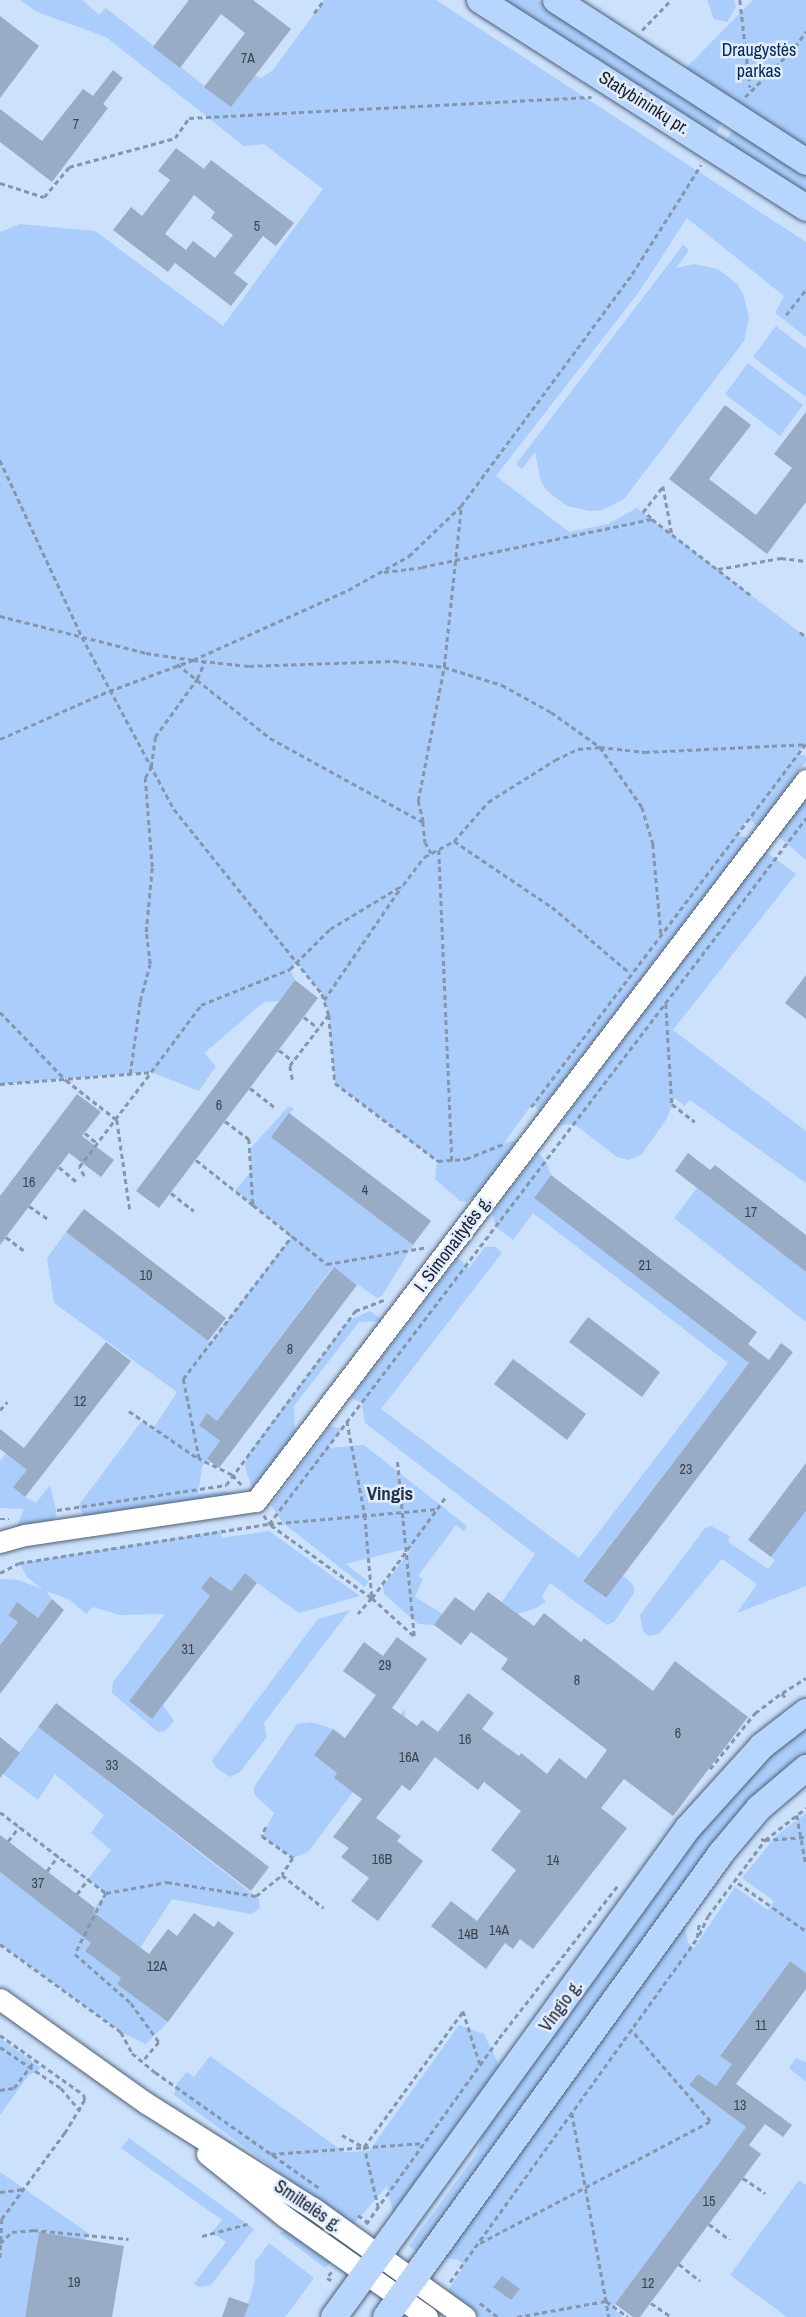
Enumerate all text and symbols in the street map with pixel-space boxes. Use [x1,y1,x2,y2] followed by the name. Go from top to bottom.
[722,40,796,82] park label: Draugystės parkas
[241,50,255,66] house number: 7A
[595,67,693,139] street label: Statybininkų pr.
[73,116,79,132] house number: 7
[254,218,260,234] house number: 5
[216,1097,222,1113] house number: 6
[23,1174,35,1190] house number: 16
[362,1182,368,1198] house number: 4
[410,1192,496,1296] street label: I. Simonaitytės g.
[745,1204,757,1220] house number: 17
[639,1257,651,1273] house number: 21
[140,1267,152,1283] house number: 10
[287,1341,293,1357] house number: 8
[74,1393,86,1409] house number: 12
[680,1461,692,1477] house number: 23
[367,1483,413,1505] district label: Vingis
[182,1641,194,1657] house number: 31
[379,1657,391,1673] house number: 29
[574,1672,580,1688] house number: 8
[675,1725,681,1741] house number: 6
[459,1731,471,1747] house number: 16
[399,1749,419,1765] house number: 16A
[106,1757,118,1773] house number: 33
[372,1851,392,1867] house number: 16B
[547,1852,559,1868] house number: 14
[32,1875,44,1891] house number: 37
[489,1922,509,1938] house number: 14A
[458,1926,478,1942] house number: 14B
[147,1958,167,1974] house number: 12A
[535,1976,587,2036] street label: Vingio g.
[755,2017,767,2033] house number: 11
[734,2097,746,2113] house number: 13
[270,2175,346,2237] street label: Smiltelės g.
[703,2193,715,2209] house number: 15
[68,2274,80,2290] house number: 19
[642,2275,654,2291] house number: 12

